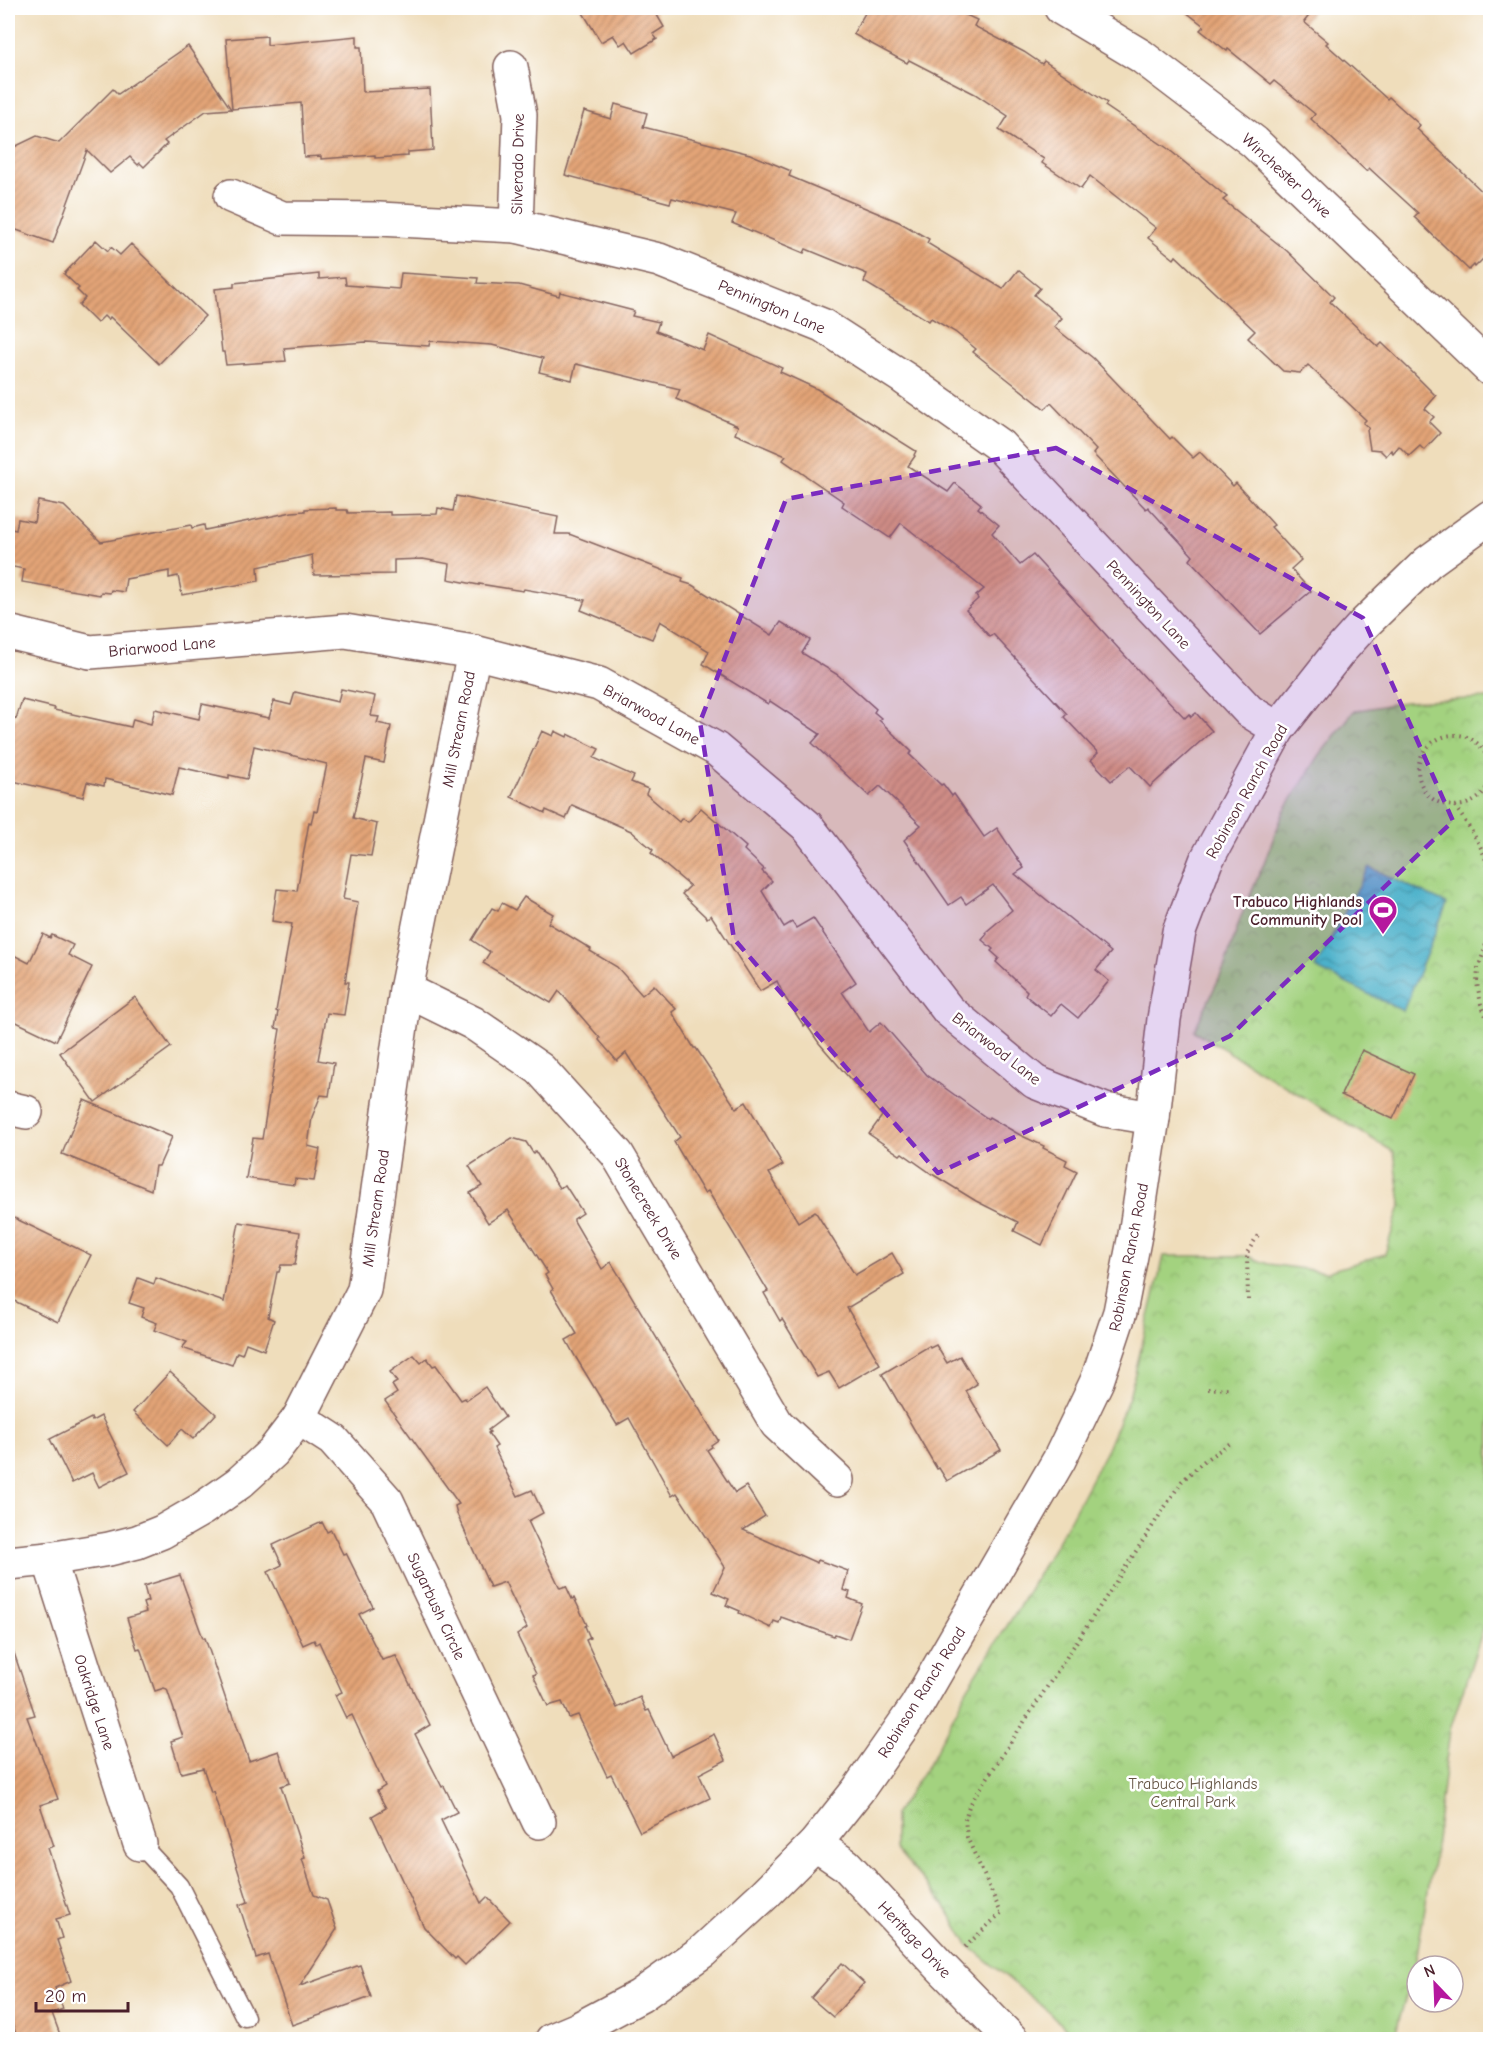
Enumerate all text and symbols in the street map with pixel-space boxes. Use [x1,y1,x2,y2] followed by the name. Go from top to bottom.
[508,113,528,215] street label: Silverado Drive
[1238,130,1335,222] street label: Winchester Drive
[715,276,828,338] street label: Pennington Lane
[1103,557,1194,653] street label: Pennington Lane
[108,633,216,661] street label: Briarwood Lane
[439,669,479,789] street label: Mill Stream Road
[600,681,703,749] street label: Briarwood Lane
[1202,721,1291,862] street label: Robinson Ranch Road
[1233,893,1362,929] place label: Trabuco Highlands Community Pool
[1367,894,1399,936] sports icon: Trabuco Highlands Community Pool
[949,1009,1044,1089] street label: Briarwood Lane
[359,1148,393,1268] street label: Mill Stream Road
[611,1154,686,1263] street label: Stonecreek Drive
[1106,1181,1152,1333] street label: Robinson Ranch Road
[403,1550,469,1663] street label: Sugarbush Circle
[874,1624,969,1761] street label: Robinson Ranch Road
[70,1652,118,1752] street label: Oakridge Lane
[1129,1775,1258,1811] park label: Trabuco Highlands Central Park
[874,1898,954,1982] street label: Heritage Drive
[1405,1954,1465,2014] north arrow
[1421,1961,1438,1981] text: N
[36,1975,128,2013] scale bar
[45,1986,86,2007] text: 20 m

